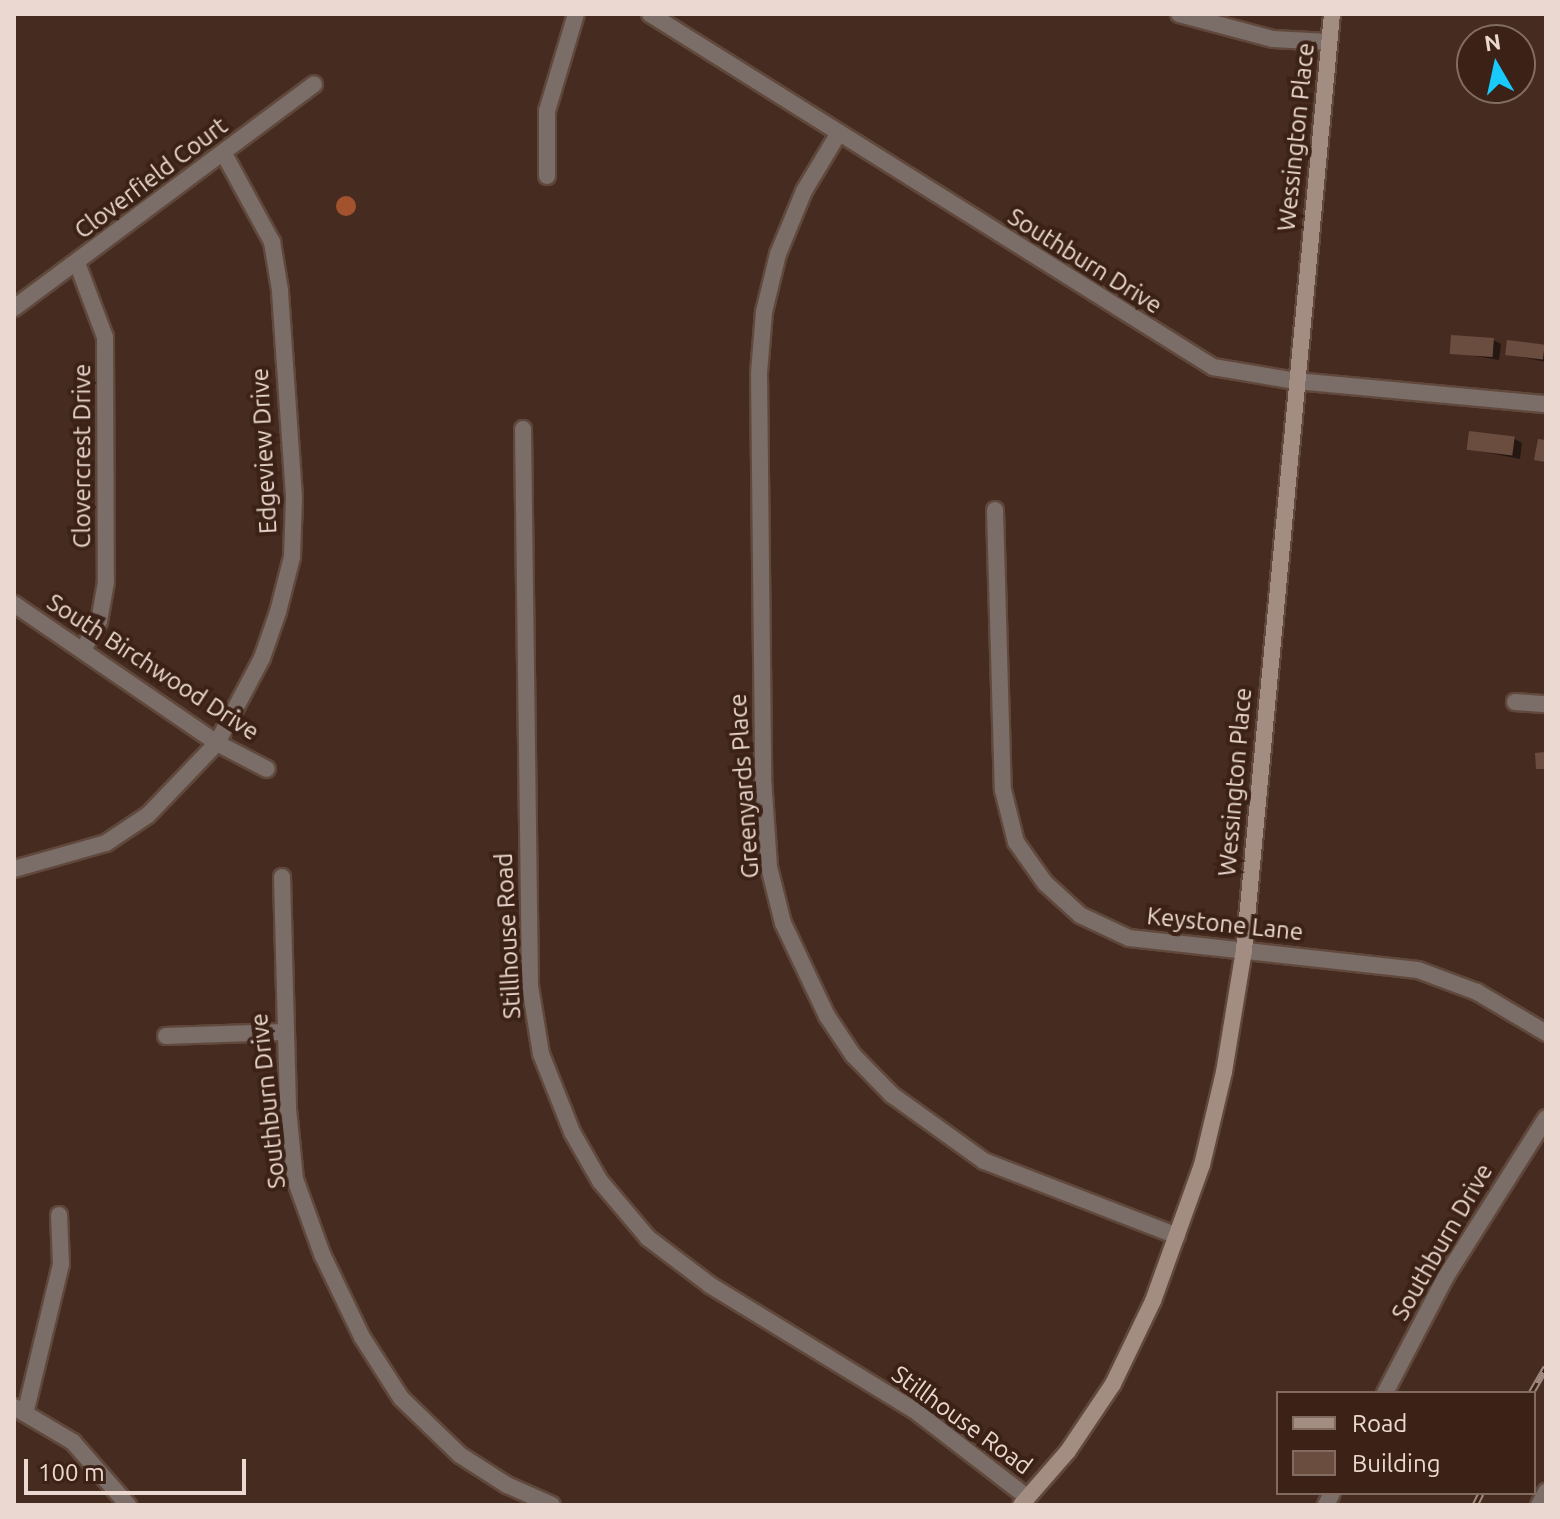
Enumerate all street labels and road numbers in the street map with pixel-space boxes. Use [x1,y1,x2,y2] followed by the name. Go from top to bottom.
[1272,41,1320,233] street label: Wessington Place
[69,111,233,245] street label: Cloverfield Court
[1003,202,1167,320] street label: Southburn Drive
[68,364,96,548] street label: Clovercrest Drive
[245,367,283,535] street label: Edgeview Drive
[42,588,264,746] street label: South Birchwood Drive
[1212,686,1258,878] street label: Wessington Place
[723,693,765,879] street label: Greenyards Place
[489,852,527,1020] street label: Stillhouse Road
[1145,901,1305,947] street label: Keystone Lane
[244,1012,292,1190] street label: Southburn Drive
[1385,1158,1499,1326] street label: Southburn Drive
[886,1359,1038,1481] street label: Stillhouse Road

